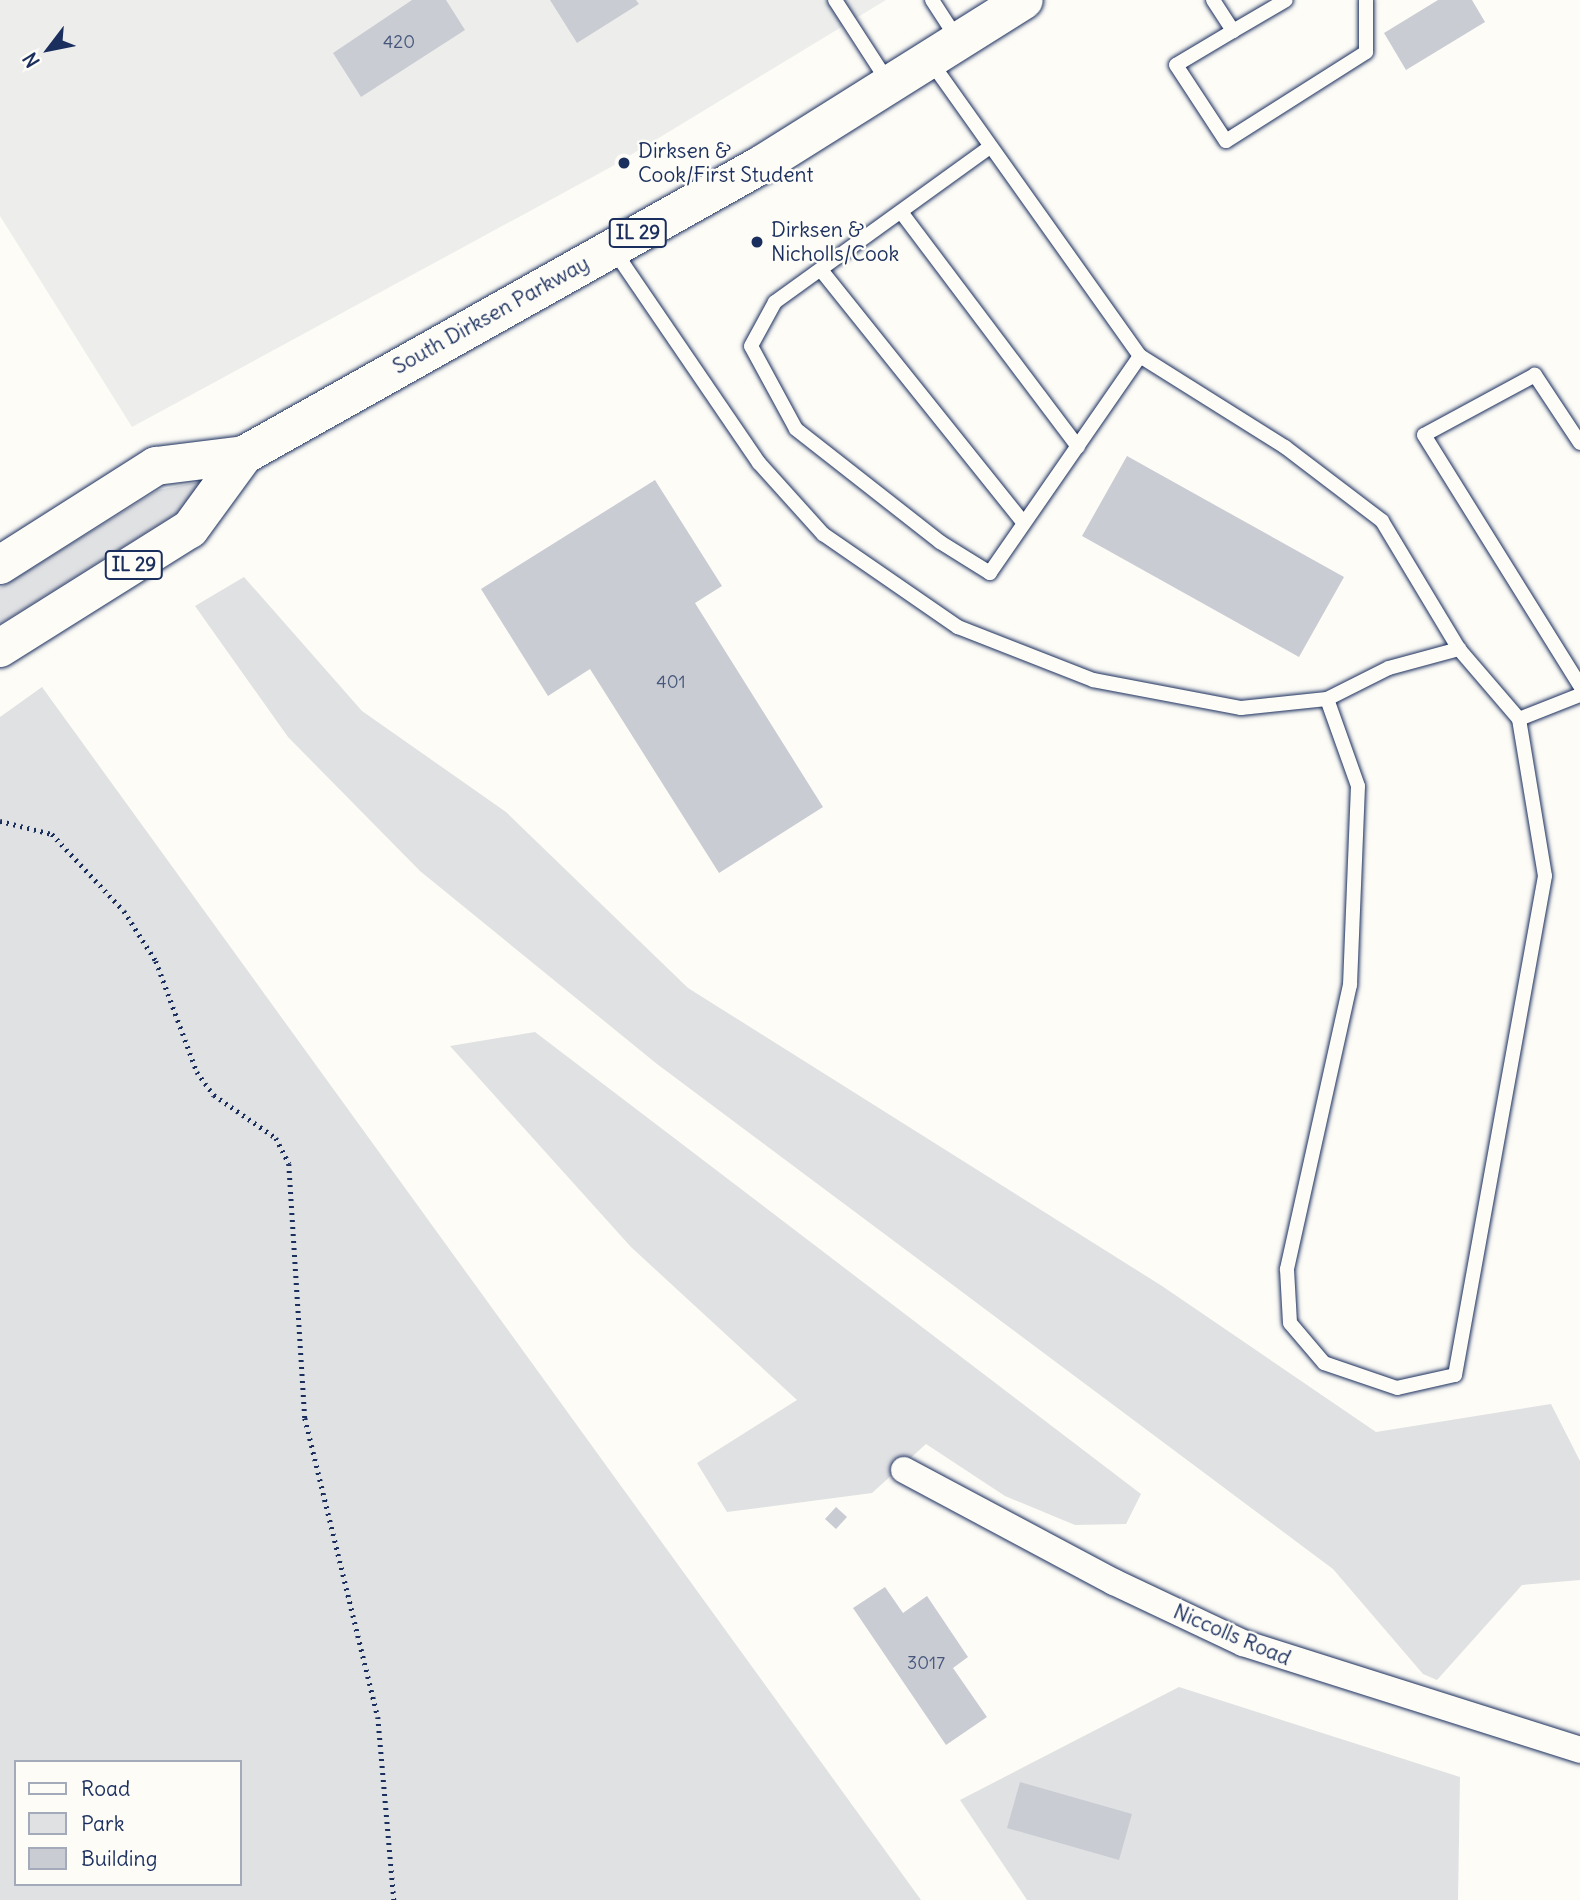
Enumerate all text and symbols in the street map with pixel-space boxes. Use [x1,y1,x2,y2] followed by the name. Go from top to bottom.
[14,14,84,84] north arrow
[383,31,415,53] house number: 420
[18,48,45,72] text: N
[638,138,814,188] place label: Dirksen & Cook/First Student
[616,155,632,171] marker: Dirksen & Cook/First Student
[771,217,899,267] place label: Dirksen & Nicholls/Cook
[608,218,668,248] road number: IL 29
[749,234,765,250] marker: Dirksen & Nicholls/Cook
[388,251,594,379] street label: South Dirksen Parkway
[104,550,164,580] road number: IL 29
[656,671,686,693] house number: 401
[1169,1599,1295,1671] street label: Niccolls Road
[907,1652,945,1674] house number: 3017
[14,1760,242,1886] legend
[81,1775,130,1802] text: Road
[81,1810,124,1837] text: Park
[81,1845,157,1872] text: Building

